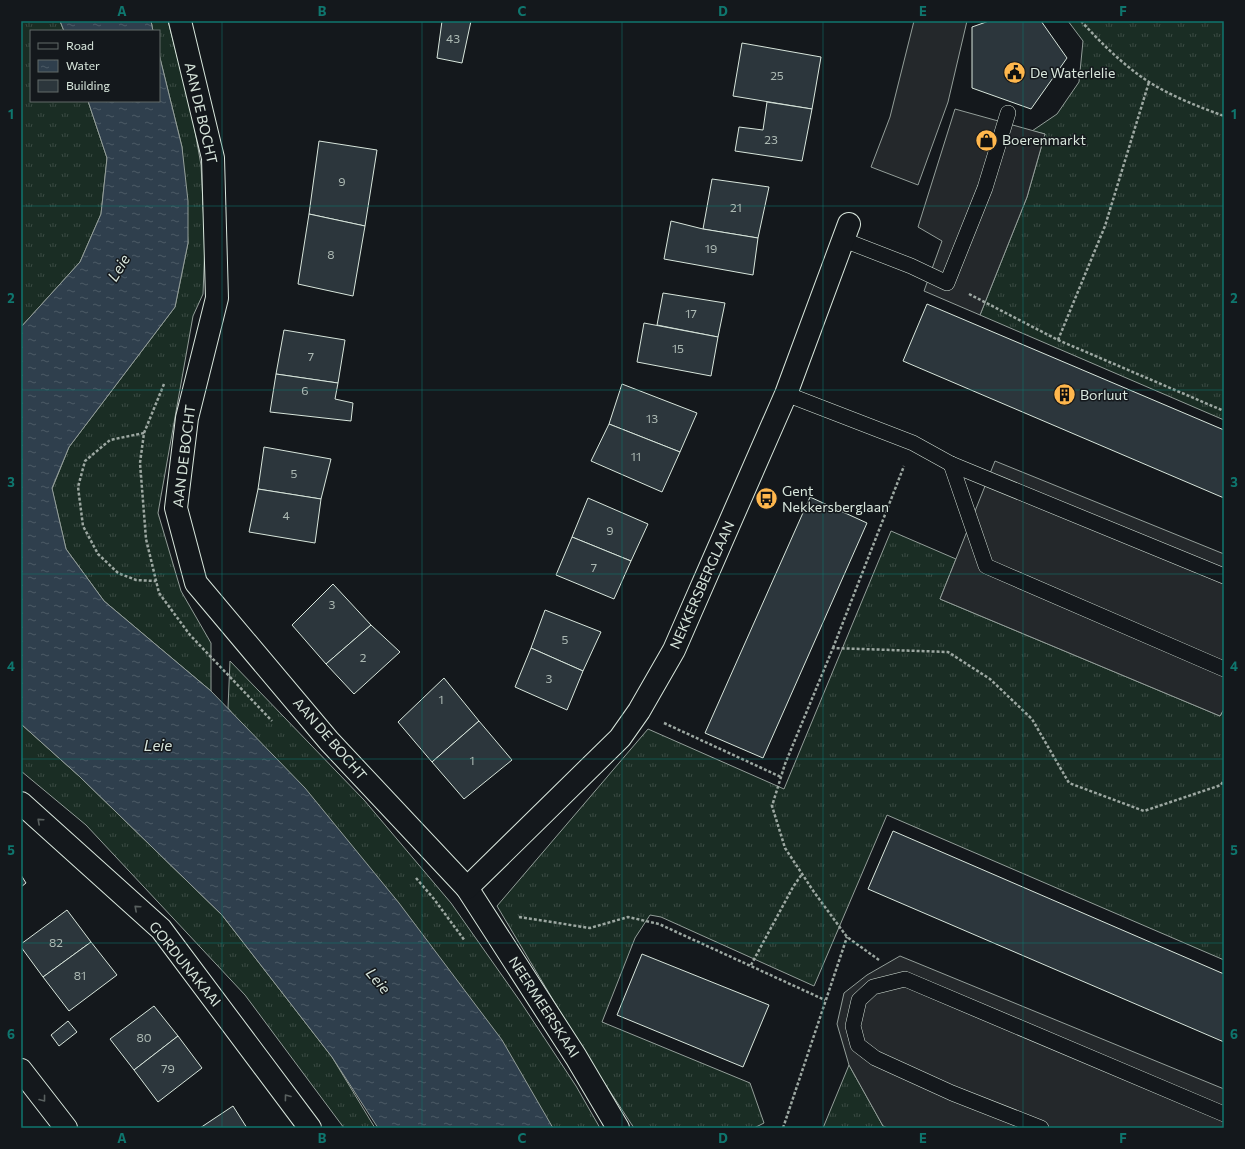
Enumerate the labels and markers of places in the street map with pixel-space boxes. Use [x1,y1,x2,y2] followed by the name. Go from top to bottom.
[1001,60,1027,86] public building icon: De Waterlelie
[1030,64,1115,81] place label: De Waterlelie
[973,127,999,153] shop icon: Boerenmarkt
[1002,131,1086,148] place label: Boerenmarkt
[1051,382,1077,408] building icon: Borluut
[1080,386,1128,403] place label: Borluut
[782,482,889,515] place label: Gent Nekkersberglaan
[753,486,779,512] bus stop icon: Gent Nekkersberglaan

